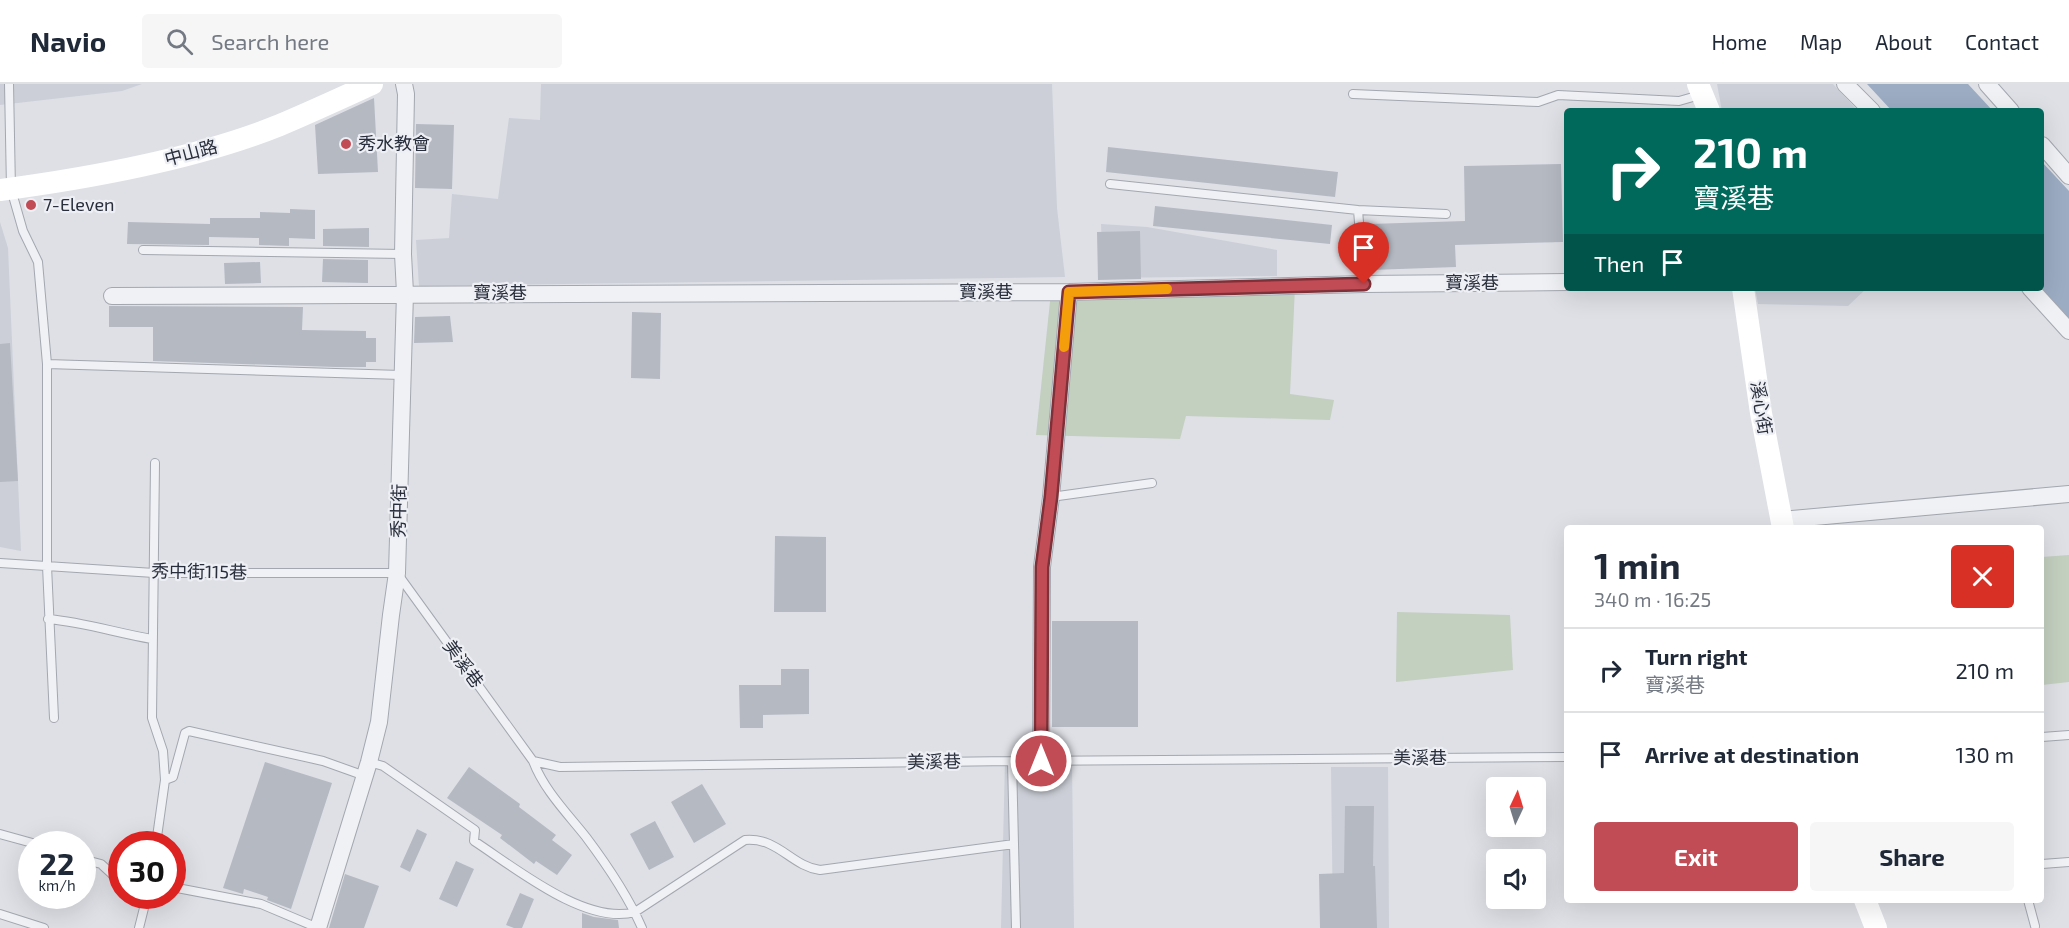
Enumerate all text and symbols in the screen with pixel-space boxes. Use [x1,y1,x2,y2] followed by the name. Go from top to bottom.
[142,14,562,68] search box
[30,24,106,58] text: Navio
[163,25,196,58] icon: search
[211,28,329,54] text: Search here
[1711,29,1767,54] text: Home
[1800,29,1842,54] text: Map
[1875,29,1932,54] text: About
[1965,29,2039,54] text: Contact
[1693,126,1808,176] text: 210 m
[358,132,430,154] place label: 秀水教會
[1594,132,1672,210] icon: right
[162,134,220,170] street label: 中山路
[339,137,353,151] marker: 秀水教會
[1693,181,1774,213] text: 寶溪巷
[43,193,115,215] place label: 7-Eleven
[24,198,38,212] marker: 7-Eleven
[1338,222,1389,284] pin
[1347,231,1380,264] icon: arrive
[1656,246,1689,279] icon: arrive
[1594,250,1644,276] text: Then
[1445,271,1499,293] street label: 寶溪巷
[959,280,1013,302] street label: 寶溪巷
[473,281,527,303] street label: 寶溪巷
[1747,379,1777,436] street label: 溪心街
[387,484,409,538] street label: 秀中街
[1594,543,1681,586] text: 1 min
[1951,545,2014,608] button: close
[151,559,247,583] street label: 秀中街115巷
[1594,587,1711,611] text: 340 m · 16:25
[439,635,489,692] street label: 美溪巷
[1645,643,1747,669] text: Turn right
[1594,654,1627,687] icon: right
[1955,657,2014,683] text: 210 m
[1645,672,1705,696] text: 寶溪巷
[1009,729,1073,793] position arrow
[1594,738,1627,771] icon: arrive
[1645,741,1859,767] text: Arrive at destination
[1956,741,2014,767] text: 130 m
[1393,746,1447,768] street label: 美溪巷
[907,750,961,772] street label: 美溪巷
[1486,777,1546,837] north arrow
[1486,777,1546,909] map controls
[1594,822,1798,891] button: Exit
[1810,822,2014,891] button: Share
[108,831,186,909] speed limit sign: 30
[40,845,74,881] text: 22
[1486,849,1546,909] button: sound
[38,876,76,894] text: km/h

